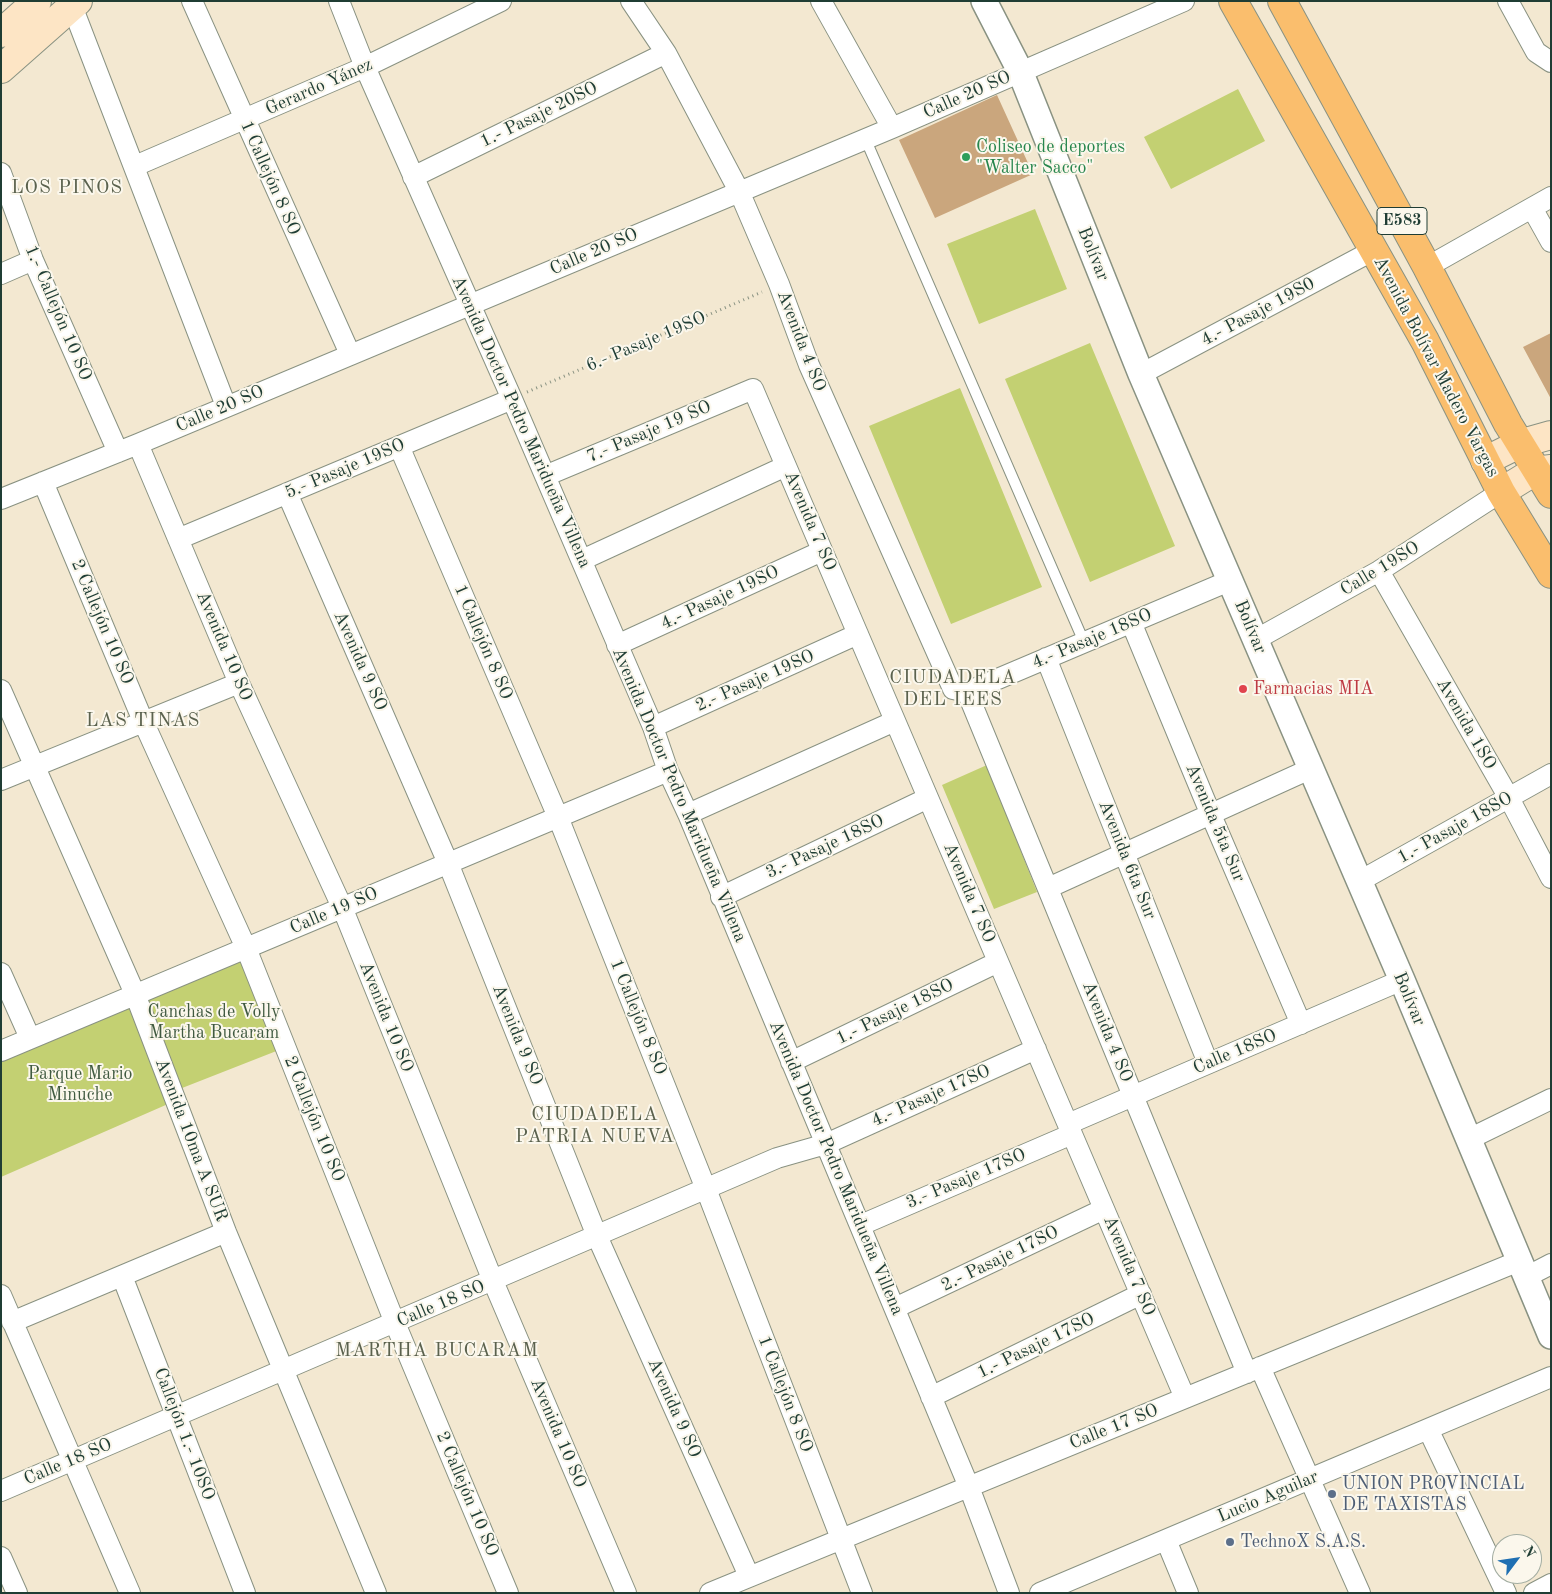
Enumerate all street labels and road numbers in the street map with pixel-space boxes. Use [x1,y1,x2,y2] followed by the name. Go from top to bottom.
[262,54,376,120] street label: Gerardo Yánez
[920,66,1014,124] street label: Calle 20 SO
[477,77,601,153] street label: 1.- Pasaje 20SO
[235,117,305,239] street label: 1 Callejón 8 SO
[1377,208,1427,235] road number: E583
[547,224,641,280] street label: Calle 20 SO
[1072,224,1114,284] street label: Bolívar
[20,242,96,384] street label: 1.- Callejón 10 SO
[1368,253,1504,481] street label: Avenida Bolívar Madero Vargas
[446,272,596,572] street label: Avenida Doctor Pedro Maridueña Villena
[1197,273,1319,351] street label: 4.- Pasaje 19S0
[772,287,830,395] street label: Avenida 4 SO
[583,307,709,377] street label: 6.- Pasaje 19SO
[173,381,267,437] street label: Calle 20 SO
[584,396,714,468] street label: 7.- Pasaje 19 SO
[282,434,408,504] street label: 5.- Pasaje 19SO
[779,468,841,574] street label: Avenida 7 SO
[1336,537,1424,601] street label: Calle 19SO
[66,556,138,688] street label: 2 Callejón 10 SO
[657,561,783,635] street label: 4.- Pasaje 19SO
[449,581,517,703] street label: 1 Callejón 8 SO
[191,588,257,704] street label: Avenida 10 SO
[1229,597,1271,657] street label: Bolívar
[1029,604,1155,674] street label: 4.- Pasaje 18SO
[328,608,392,714] street label: Avenida 9 SO
[607,644,751,946] street label: Avenida Doctor Pedro Maridueña Villena
[692,645,818,717] street label: 2.- Pasaje 19SO
[1431,675,1501,773] street label: Avenida 1SO
[1180,761,1250,885] street label: Avenida 5ta Sur
[1394,788,1516,868] street label: 1.- Pasaje 18SO
[1093,797,1161,923] street label: Avenida 6ta Sur
[762,810,888,884] street label: 3.- Pasaje 18SO
[938,840,1000,946] street label: Avenida 7 SO
[287,883,381,939] street label: Calle 19 SO
[605,956,671,1078] street label: 1 Callejón 8 SO
[354,959,418,1075] street label: Avenida 10 SO
[1388,969,1430,1029] street label: Bolívar
[833,974,957,1050] street label: 1.- Pasaje 18SO
[1077,978,1137,1086] street label: Avenida 4 SO
[487,981,547,1089] street label: Avenida 9 SO
[764,1017,908,1319] street label: Avenida Doctor Pedro Maridueña Villena
[1190,1025,1280,1079] street label: Calle 18SO
[279,1053,349,1185] street label: 2 Callejón 10 SO
[150,1055,232,1225] street label: Avenida 10ma A SUR
[868,1060,994,1132] street label: 4.- Pasaje 17SO
[903,1144,1029,1214] street label: 3.- Pasaje 17SO
[1098,1213,1160,1319] street label: Avenida 7 SO
[938,1221,1062,1297] street label: 2.- Pasaje 17SO
[394,1276,488,1332] street label: Calle 18 SO
[974,1308,1098,1384] street label: 1.- Pasaje 17SO
[753,1333,817,1455] street label: 1 Callejón 8 SO
[642,1355,706,1461] street label: Avenida 9 SO
[149,1365,219,1503] street label: Callejón 1.- 10SO
[525,1375,591,1491] street label: Avenida 10 SO
[1067,1399,1161,1455] street label: Calle 17 SO
[431,1428,503,1560] street label: 2 Callejón 10 SO
[21,1434,115,1490] street label: Calle 18 SO
[1214,1466,1322,1528] street label: Lucio Aguilar

